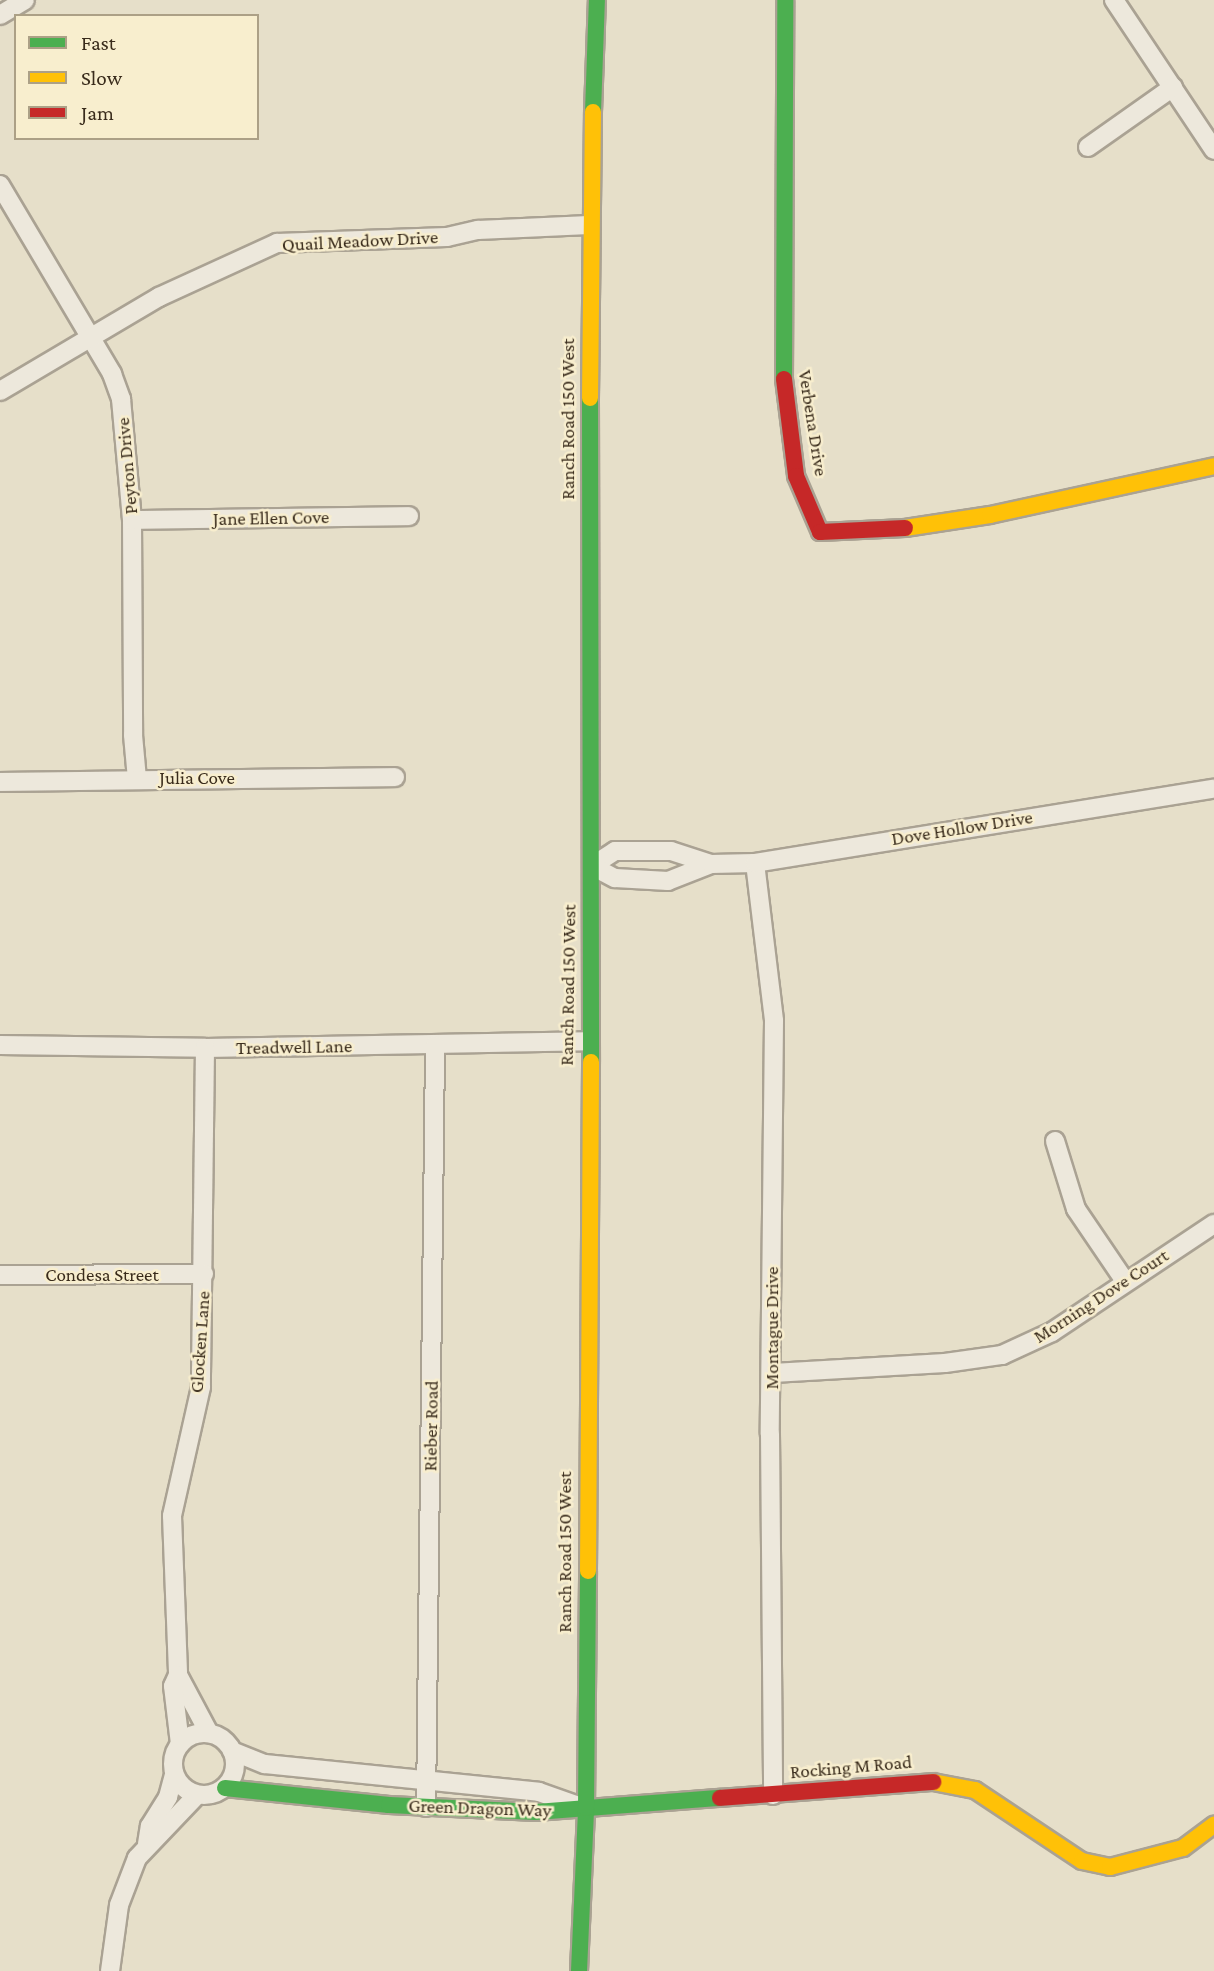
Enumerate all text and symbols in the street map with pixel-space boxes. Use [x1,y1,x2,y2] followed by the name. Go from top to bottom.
[14,14,259,140] legend
[81,31,116,55] text: Fast
[81,66,122,90] text: Slow
[81,101,114,125] text: Jam
[281,226,439,256] street label: Quail Meadow Drive
[557,338,579,500] street label: Ranch Road 150 West
[793,368,833,478] street label: Verbena Drive
[111,417,143,515] street label: Peyton Drive
[213,506,329,530] street label: Jane Ellen Cove
[159,767,235,789] street label: Julia Cove
[890,806,1034,850] street label: Dove Hollow Drive
[555,904,581,1066] street label: Ranch Road 150 West
[236,1035,352,1059] street label: Treadwell Lane
[1029,1244,1173,1348] street label: Morning Dove Court
[45,1264,159,1286] street label: Condesa Street
[761,1267,783,1389] street label: Montague Drive
[185,1290,215,1394] street label: Glocken Lane
[419,1380,443,1472] street label: Rieber Road
[554,1471,576,1633] street label: Ranch Road 150 West
[789,1750,913,1784] street label: Rocking M Road
[408,1794,552,1822] street label: Green Dragon Way

